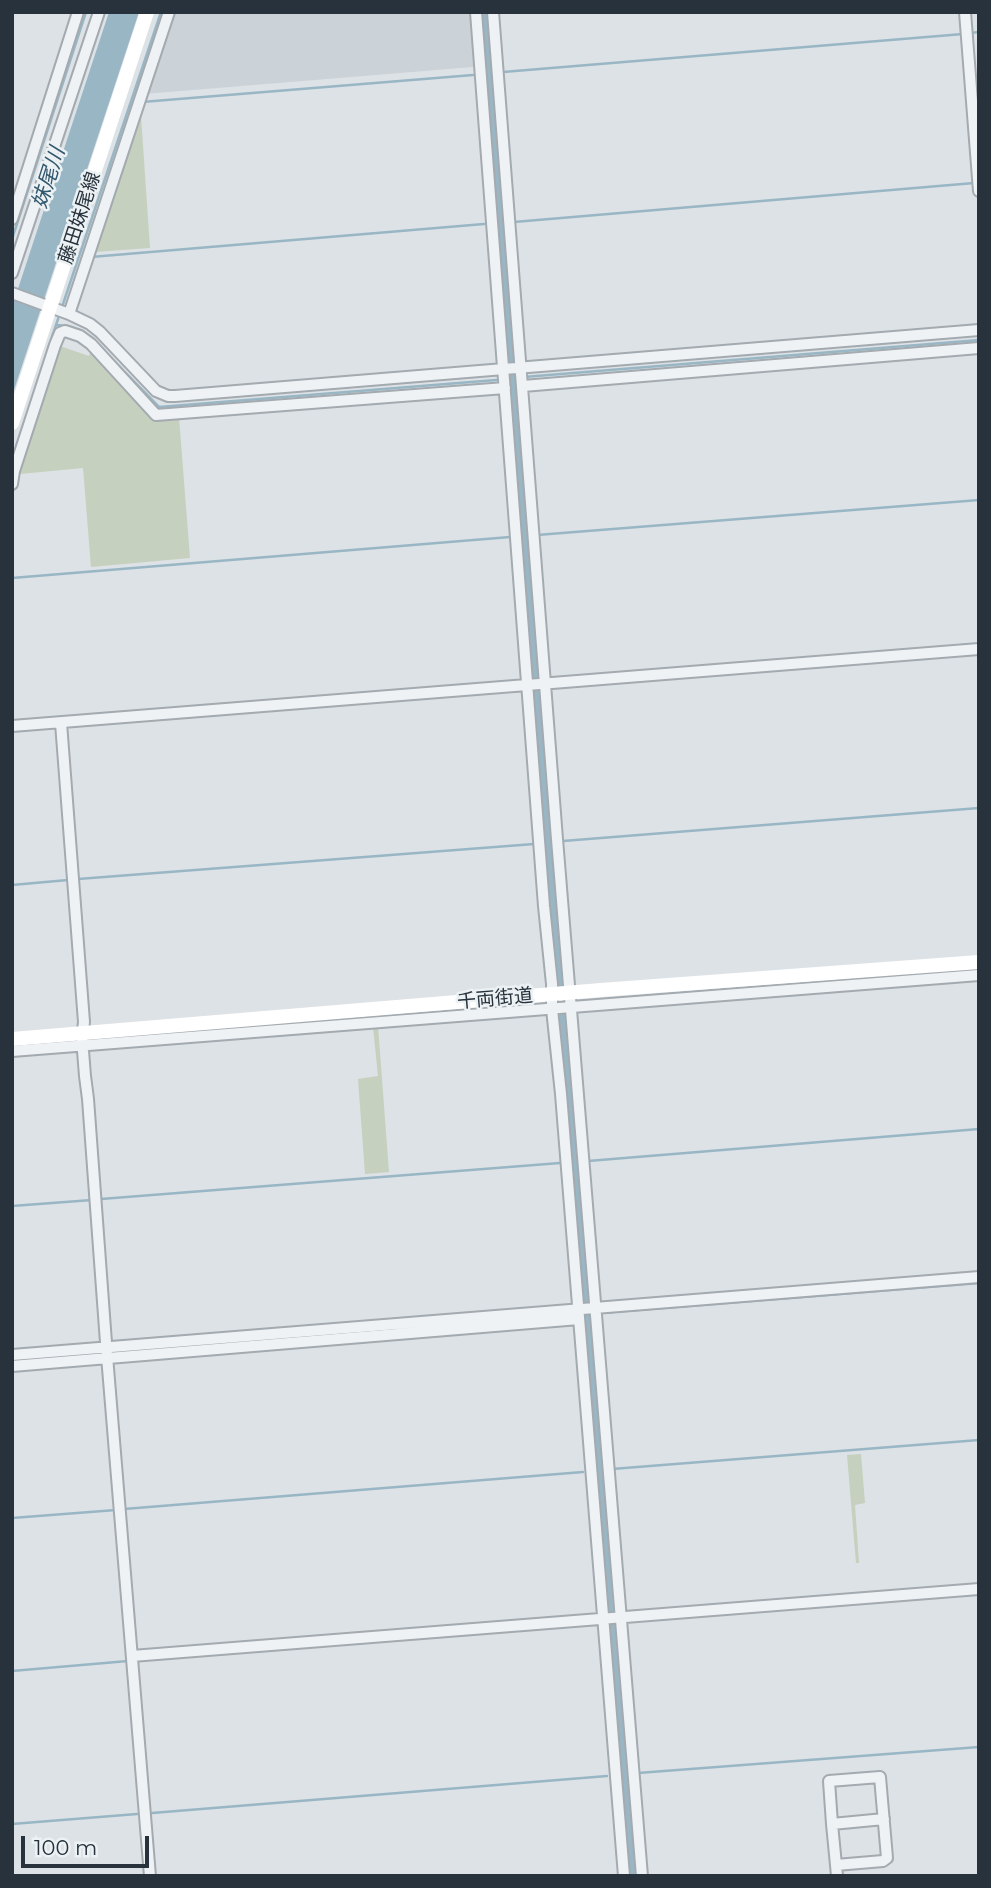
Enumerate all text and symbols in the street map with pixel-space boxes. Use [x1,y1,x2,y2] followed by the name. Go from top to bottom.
[27,144,71,212] water label: 妹尾川
[54,169,106,267] street label: 藤田妹尾線
[456,984,534,1014] street label: 千両街道
[24,1822,152,1866] scale bar
[34,1835,97,1860] text: 100 m

